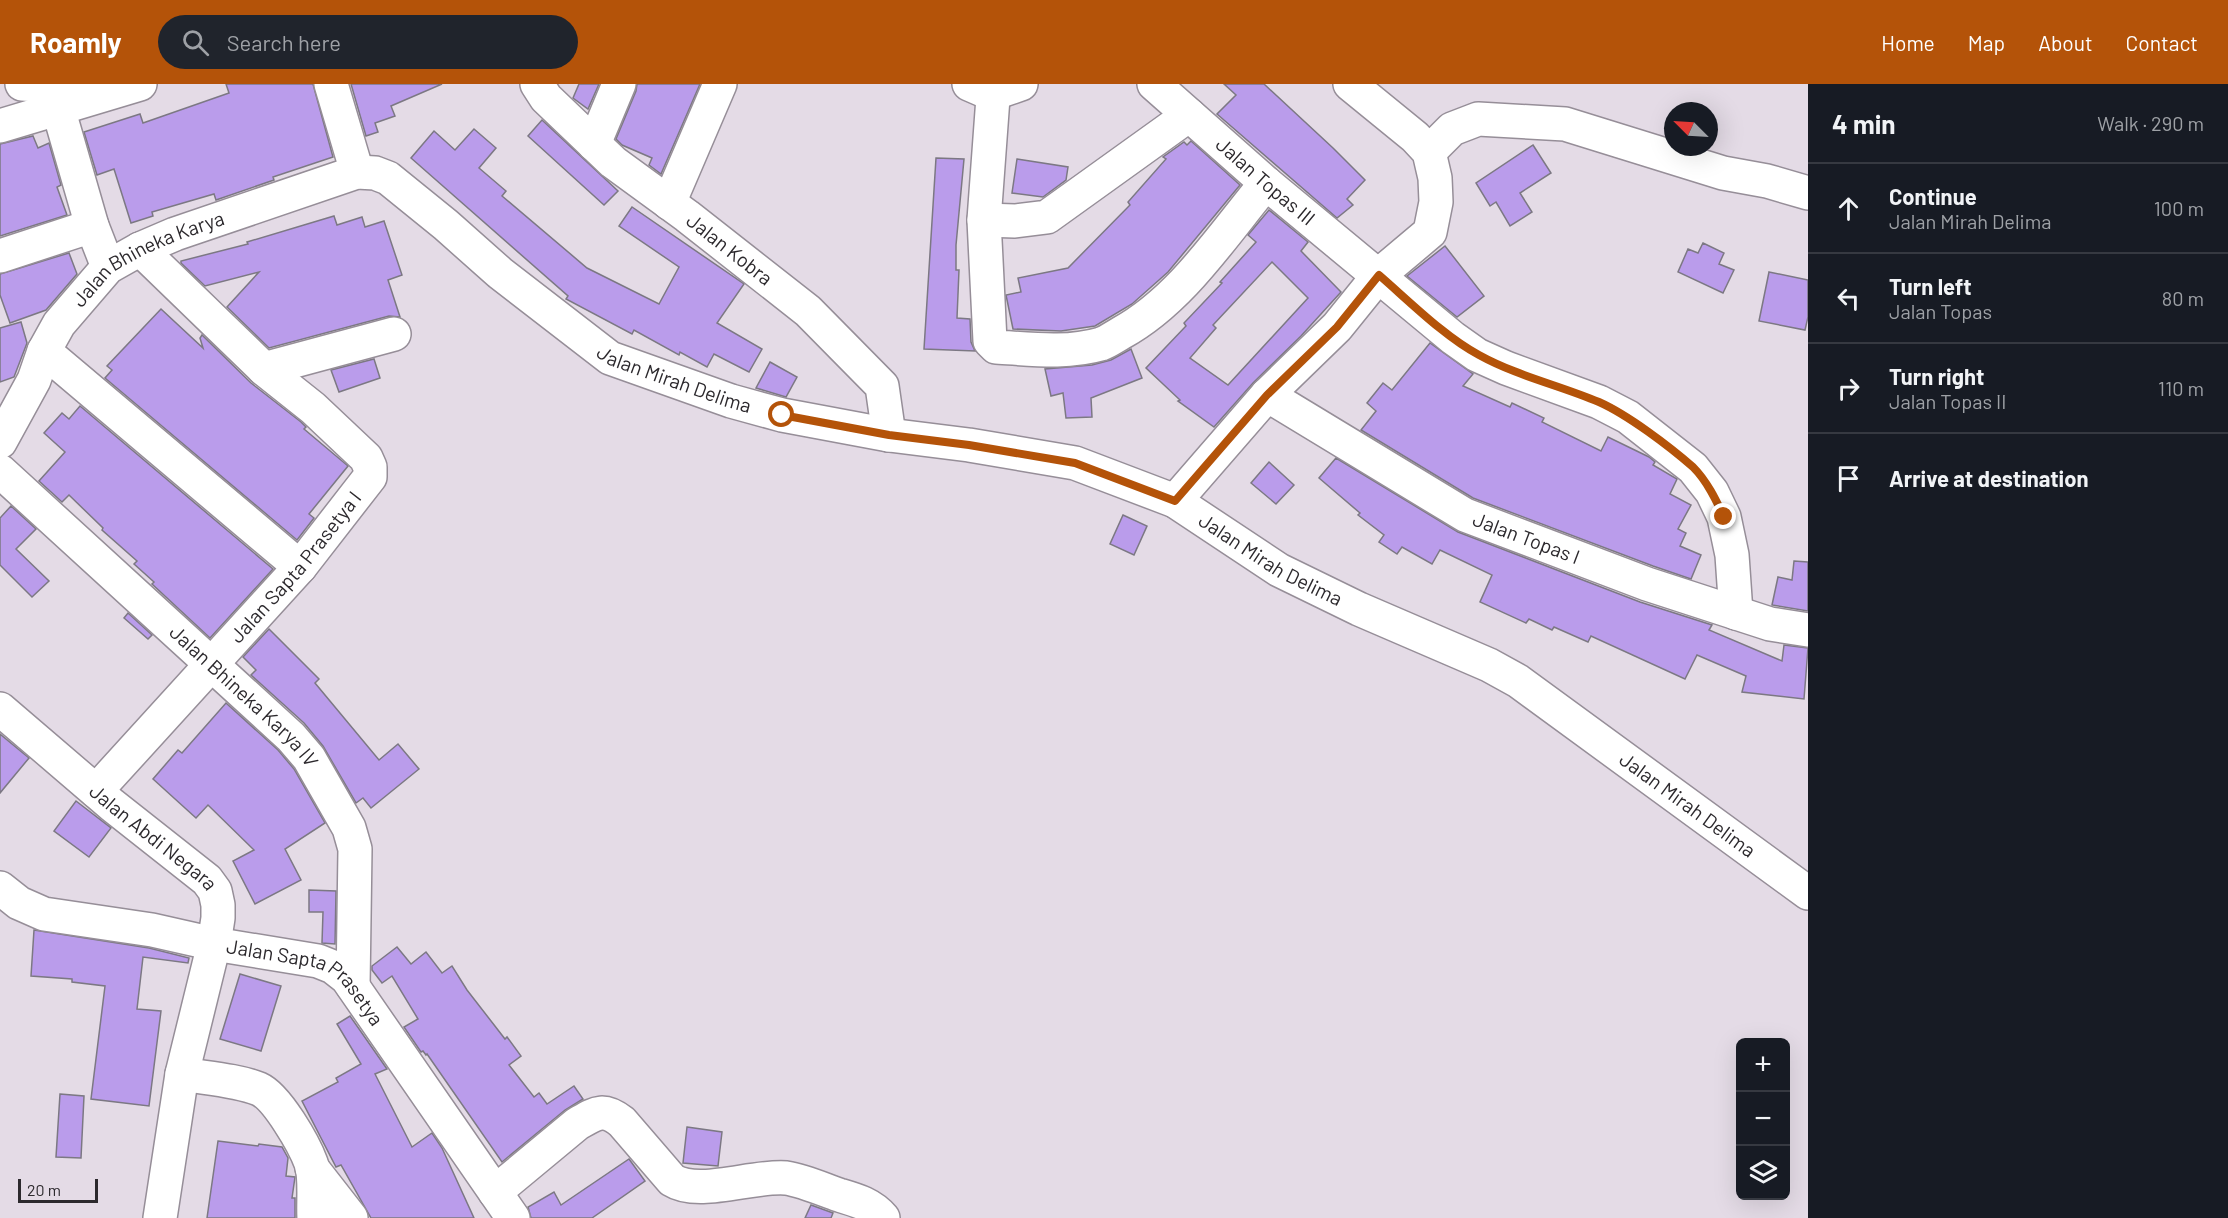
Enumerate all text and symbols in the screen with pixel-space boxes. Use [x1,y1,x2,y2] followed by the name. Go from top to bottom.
[158,15,578,69] search box
[30,25,122,59] text: Roamly
[179,26,212,59] icon: search
[227,29,341,55] text: Search here
[1881,30,1935,55] text: Home
[1968,30,2005,55] text: Map
[2038,30,2093,55] text: About
[2126,30,2198,55] text: Contact
[1664,102,1718,156] north arrow
[1832,108,1896,139] text: 4 min
[2097,111,2204,135] text: Walk · 290 m
[1212,132,1320,230] street label: Jalan Topas III
[1889,183,1977,209] text: Continue
[1832,192,1865,225] icon: ahead
[2154,196,2204,220] text: 100 m
[66,205,227,311] street label: Jalan Bhineka Karya
[682,207,778,290] street label: Jalan Kobra
[1889,209,2051,233] text: Jalan Mirah Delima
[1889,273,1972,299] text: Turn left
[1832,282,1865,315] icon: left
[2162,286,2204,310] text: 80 m
[1889,299,1992,323] text: Jalan Topas
[592,339,754,417] street label: Jalan Mirah Delima
[1889,363,1984,389] text: Turn right
[1832,372,1865,405] icon: right
[2158,376,2204,400] text: 110 m
[1889,389,2006,413] text: Jalan Topas II
[768,401,794,427] route start
[1832,462,1865,495] icon: arrive
[1889,465,2088,491] text: Arrive at destination
[224,486,365,647] street label: Jalan Sapta Prasetya I
[1710,503,1736,529] route end
[1470,506,1583,568] street label: Jalan Topas I
[1195,507,1347,610] street label: Jalan Mirah Delima
[165,619,324,771] street label: Jalan Bhineka Karya IV
[1615,746,1761,862] street label: Jalan Mirah Delima
[85,778,223,895] street label: Jalan Abdi Negara
[225,933,389,1030] street label: Jalan Sapta Prasetya
[1736,1038,1790,1200] map controls
[1736,1038,1790,1092] button: +
[1736,1092,1790,1146] button: −
[1736,1146,1790,1200] button: layers
[18,1176,98,1204] scale bar
[27,1180,61,1199] text: 20 m

